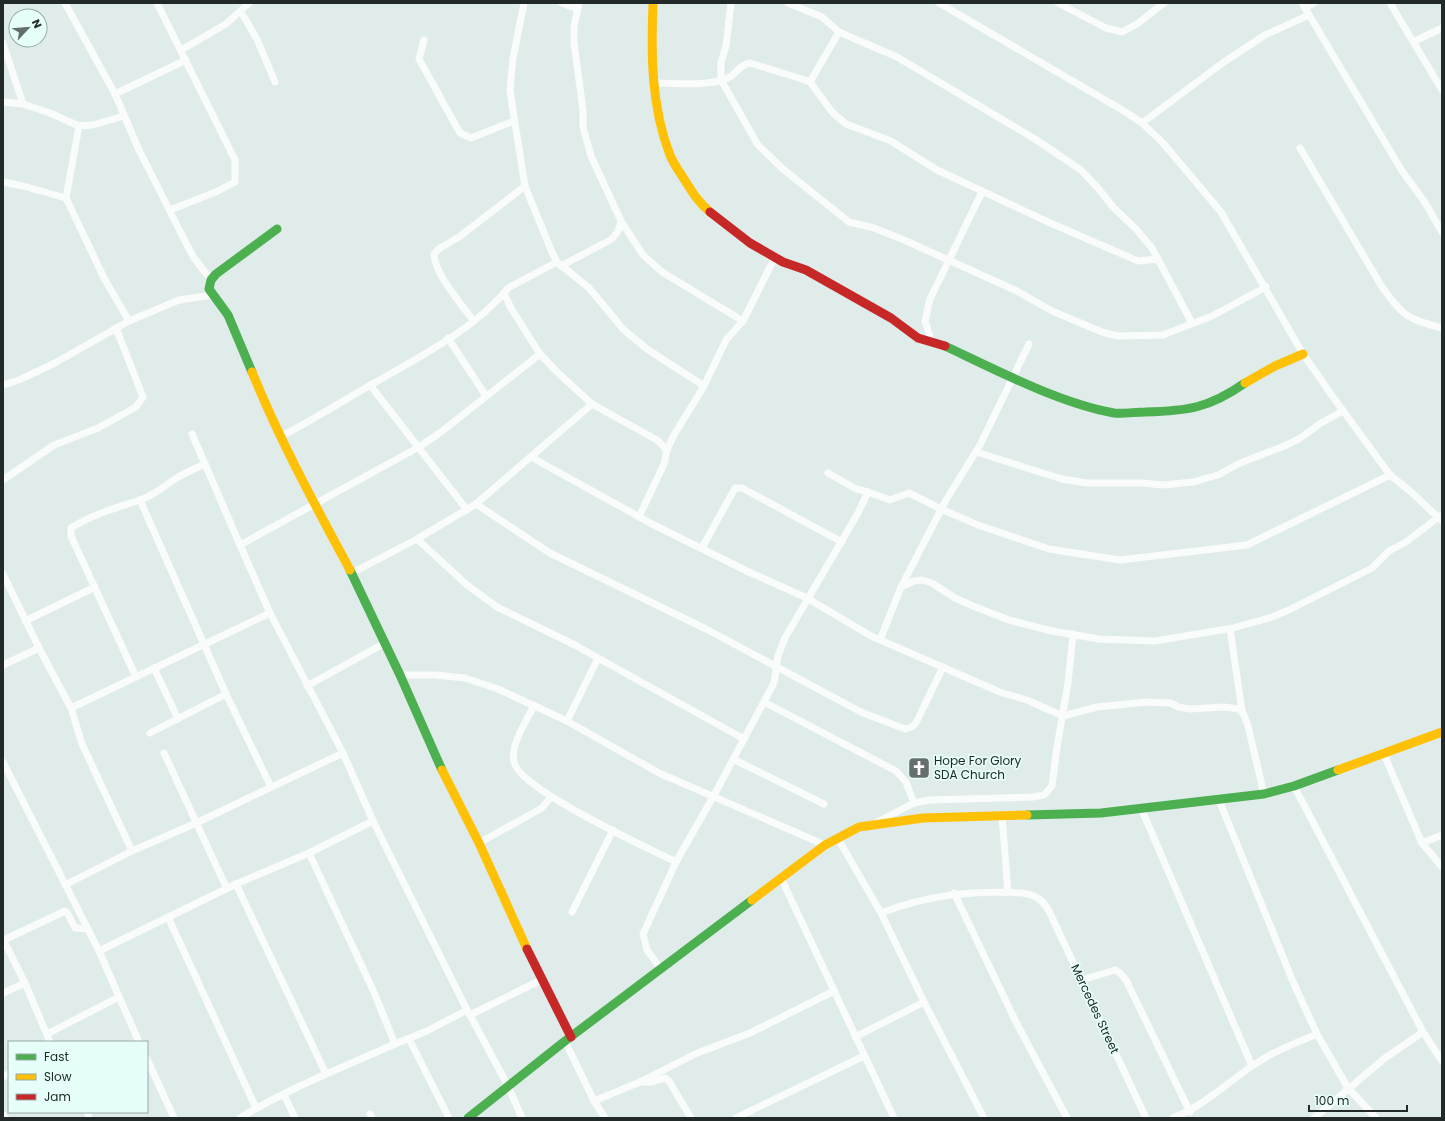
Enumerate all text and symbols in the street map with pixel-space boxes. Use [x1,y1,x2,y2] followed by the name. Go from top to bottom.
[8,8,48,48] north arrow
[28,16,46,31] text: N
[934,752,1022,783] place label: Hope For Glory SDA Church
[906,755,932,781] church icon: Hope For Glory SDA Church
[1067,961,1124,1056] street label: Mercedes Street
[8,1041,148,1113] legend
[44,1048,69,1065] text: Fast
[44,1068,72,1085] text: Slow
[1309,1087,1407,1113] scale bar
[44,1088,71,1105] text: Jam
[1315,1092,1349,1109] text: 100 m

